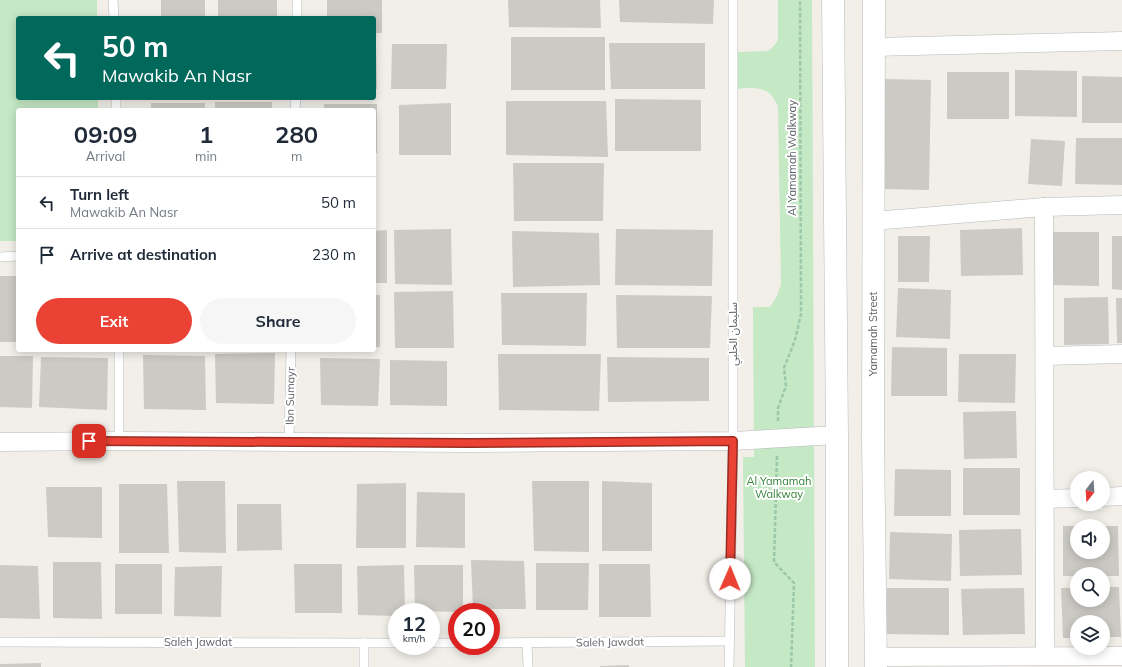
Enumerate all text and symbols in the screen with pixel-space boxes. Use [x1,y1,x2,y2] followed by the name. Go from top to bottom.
[102,29,168,64] text: 50 m
[36,32,88,84] icon: left
[102,64,252,87] text: Mawakib An Nasr
[785,100,799,216] street label: Al Yamamah Walkway
[74,119,137,149] text: 09:09
[199,119,213,149] text: 1
[275,119,318,149] text: 280
[86,148,125,164] text: Arrival
[195,148,217,164] text: min
[291,148,302,164] text: m
[70,185,129,204] text: Turn left
[36,192,58,214] icon: left
[321,193,356,212] text: 50 m
[70,204,178,220] text: Mawakib An Nasr
[36,244,58,266] icon: arrive
[70,245,217,264] text: Arrive at destination
[312,245,356,264] text: 230 m
[866,292,880,377] street label: Yamamah Street
[36,298,192,344] button: Exit
[200,298,356,344] button: Share
[726,302,743,366] street label: سليمان الحلبي
[282,367,298,425] street label: Ibn Sumayr
[72,424,106,458] pin
[78,430,100,452] icon: arrive
[1070,471,1110,511] north arrow
[1070,471,1110,655] map controls
[747,474,811,501] park label: Al Yamamah Walkway
[1070,519,1110,559] button: sound
[709,558,751,600] position arrow
[1070,567,1110,607] button: search
[448,603,500,655] speed limit sign: 20
[402,611,426,636] text: 12
[1070,615,1110,655] button: layers
[403,632,425,645] text: km/h
[576,634,644,650] street label: Saleh Jawdat
[164,635,232,649] street label: Saleh Jawdat

